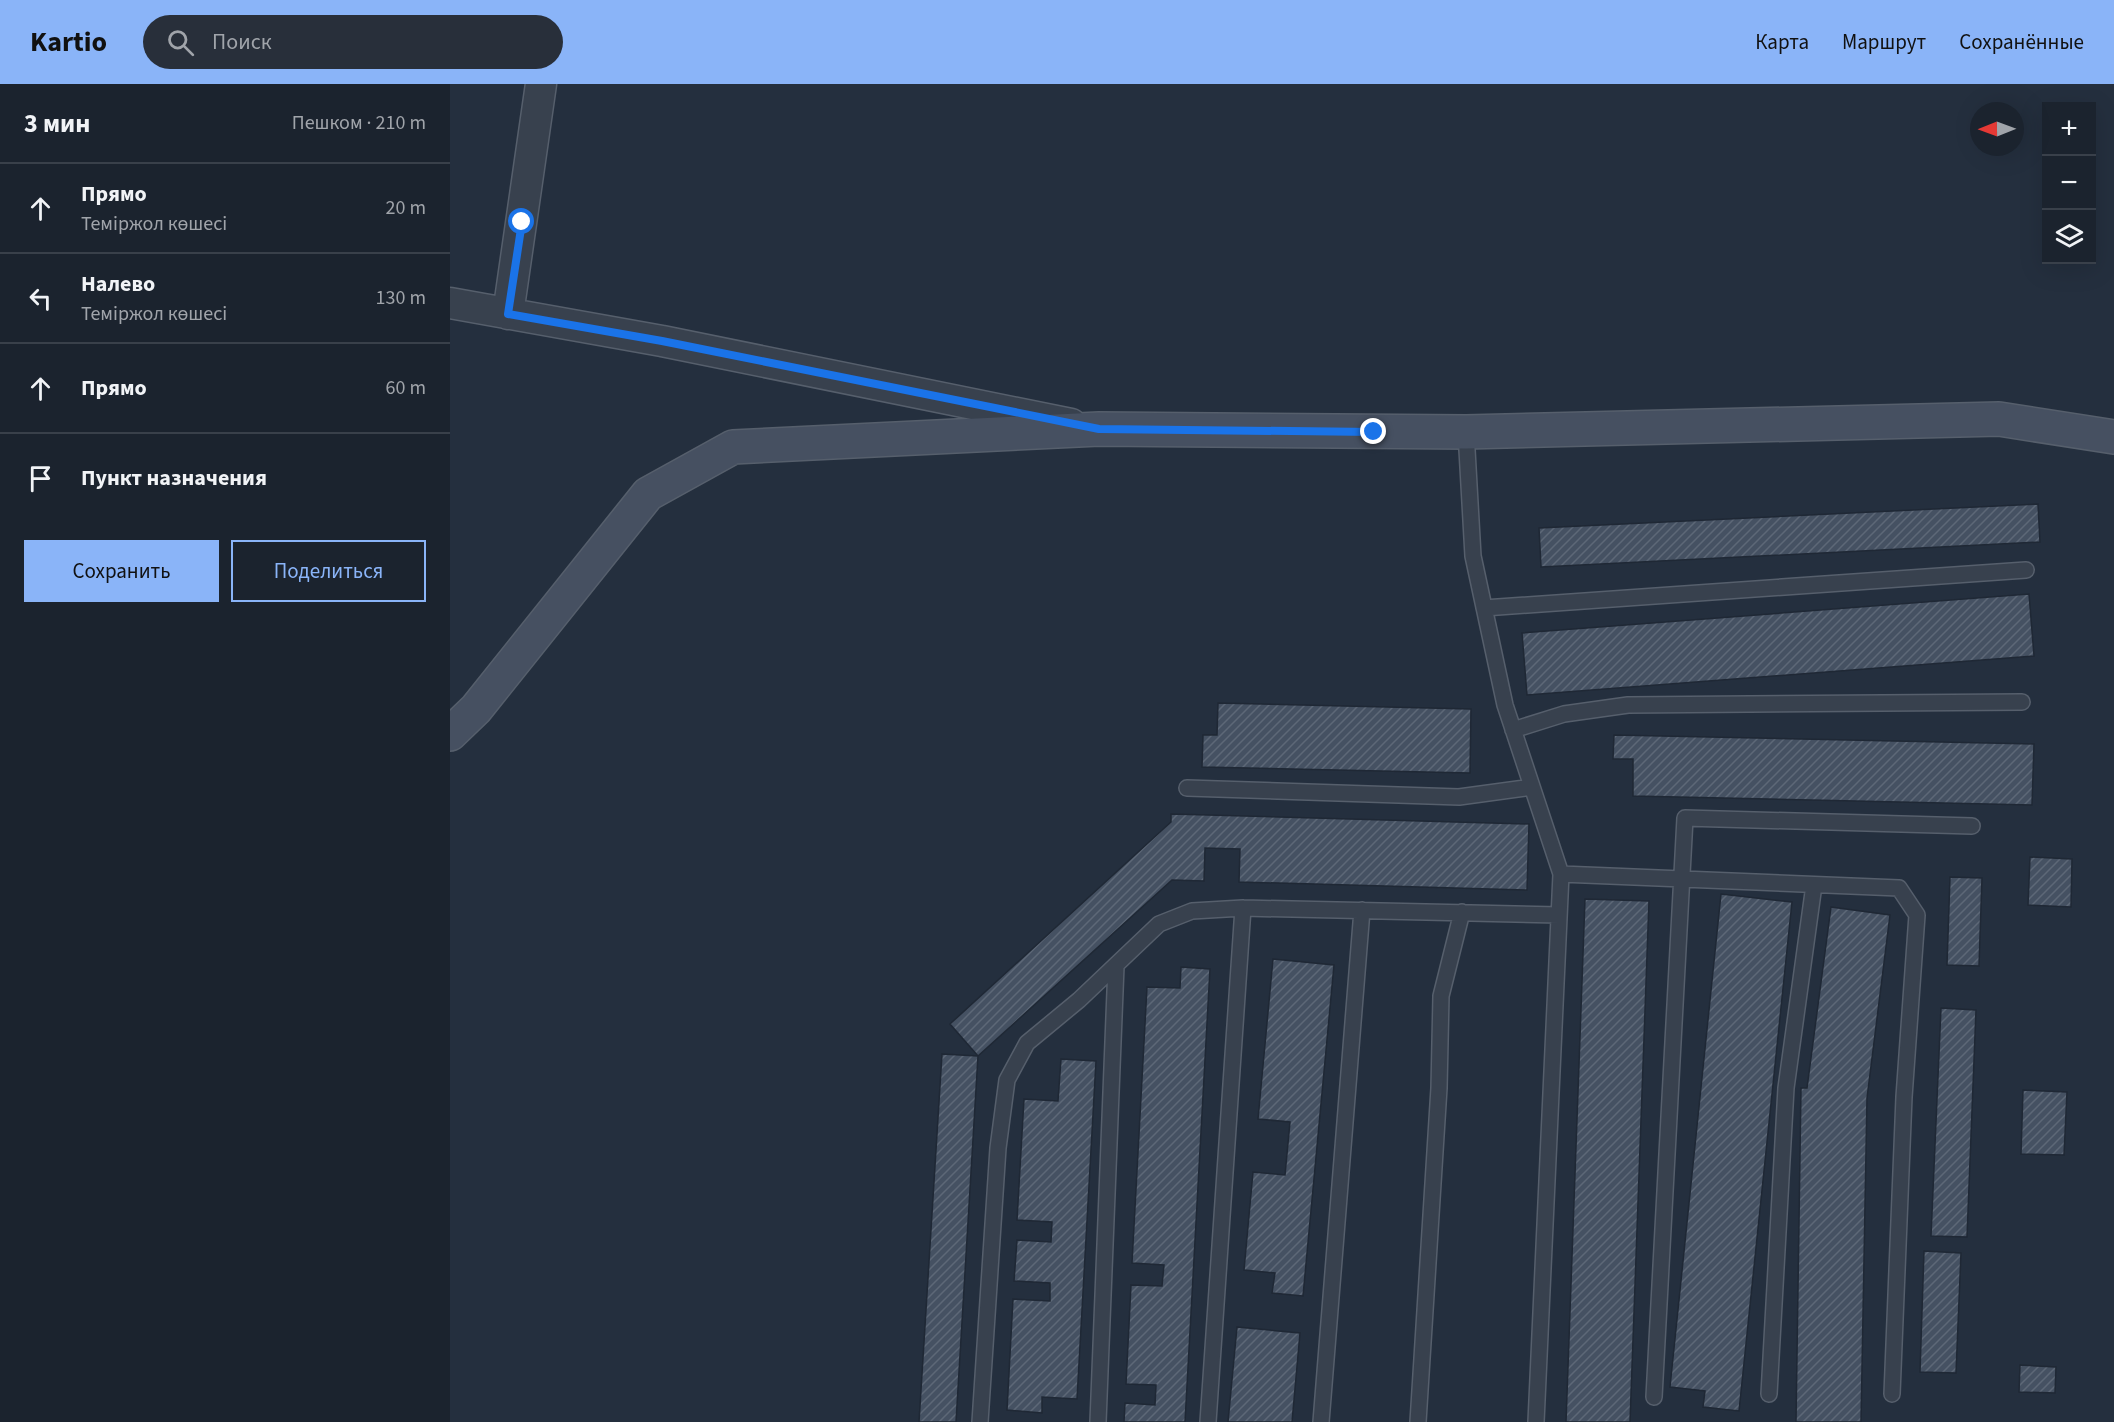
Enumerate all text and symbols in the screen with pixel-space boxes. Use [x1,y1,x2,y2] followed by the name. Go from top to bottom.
[143,15,563,69] search box
[30,22,107,62] text: Kartio
[164,26,197,59] icon: search
[212,26,272,58] text: Поиск
[1755,27,1809,57] text: Карта
[1842,27,1926,57] text: Маршрут
[1959,27,2084,57] text: Сохранённые
[1970,102,2024,156] north arrow
[2042,102,2096,264] map controls
[2042,102,2096,156] button: +
[24,105,90,142] text: 3 мин
[292,109,426,137] text: Пешком · 210 m
[2042,156,2096,210] button: −
[81,178,147,210] text: Прямо
[24,192,57,225] icon: ahead
[386,194,426,222] text: 20 m
[508,208,534,234] route start
[81,210,227,238] text: Теміржол көшесі
[2042,210,2096,264] button: layers
[81,268,155,300] text: Налево
[24,282,57,315] icon: left
[376,284,426,312] text: 130 m
[81,300,227,328] text: Теміржол көшесі
[24,372,57,405] icon: ahead
[81,372,147,404] text: Прямо
[386,374,426,402] text: 60 m
[1360,418,1386,444] route end
[24,462,57,495] icon: arrive
[81,462,267,494] text: Пункт назначения
[24,540,219,602] button: Сохранить
[231,540,426,602] button: Поделиться

